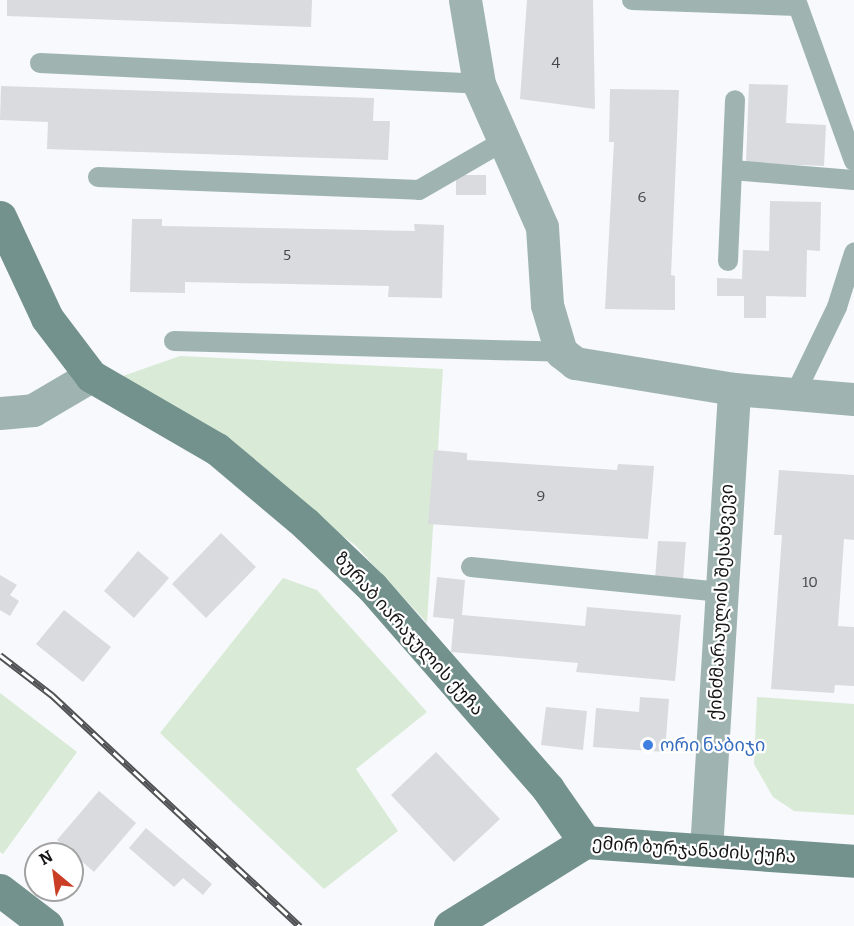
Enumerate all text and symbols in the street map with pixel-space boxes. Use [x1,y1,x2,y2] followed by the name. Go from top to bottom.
[552,55,560,73] house number: 4
[638,189,646,207] house number: 6
[283,247,291,265] house number: 5
[704,483,738,721] street label: ქინძმარაულის შესახვევი
[537,488,545,506] house number: 9
[330,548,488,720] street label: ზურაბ იარაჯულის ქუჩა
[802,574,818,592] house number: 10
[660,734,765,756] place label: ორი ნაბიჯი
[641,738,655,752] marker: ორი ნაბიჯი
[591,832,797,868] street label: ემირ ბურჯანაძის ქუჩა
[24,842,84,902] north arrow
[36,846,56,869] text: N

